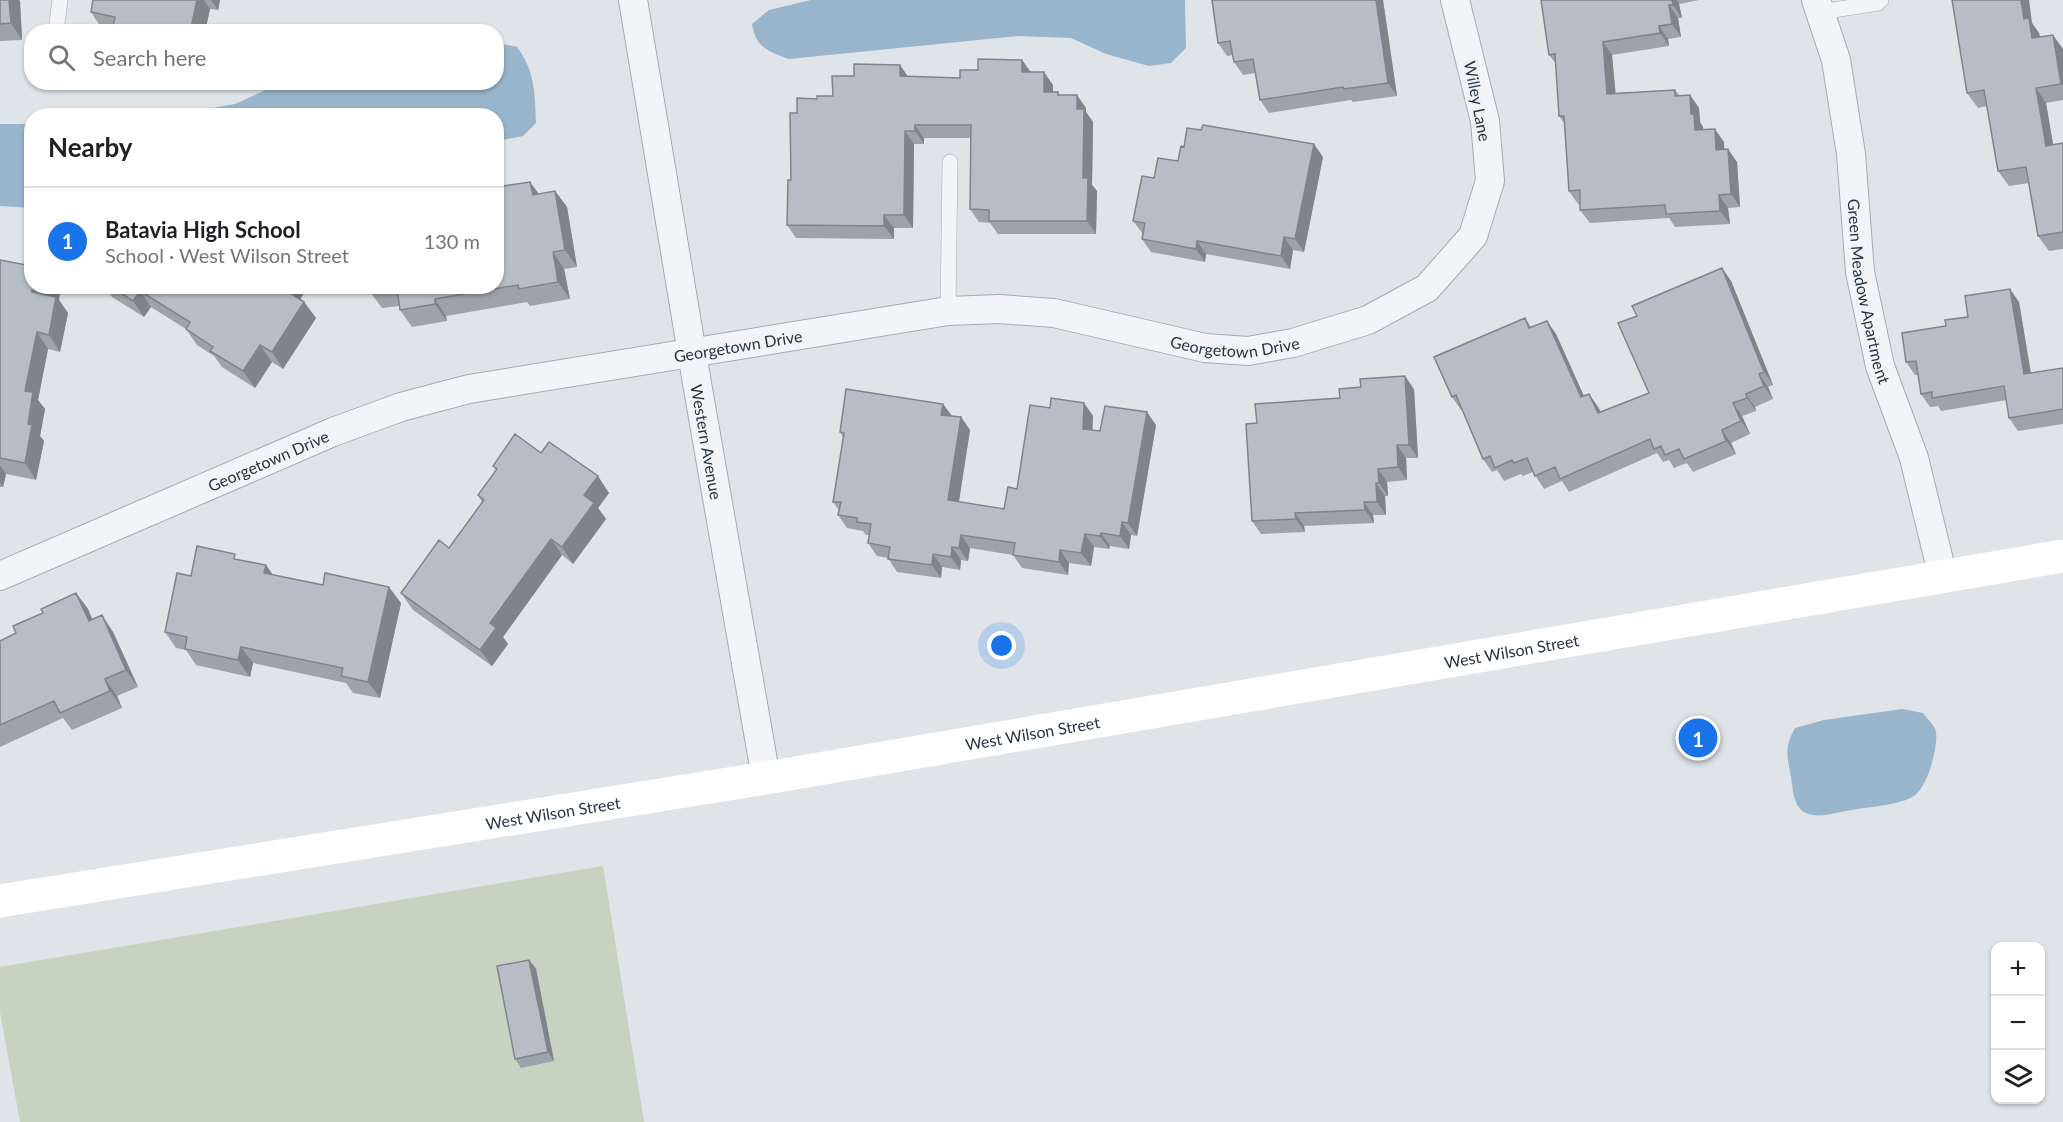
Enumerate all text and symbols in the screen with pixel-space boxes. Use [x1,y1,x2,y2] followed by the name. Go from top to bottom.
[24,24,504,90] search box
[45,41,78,74] icon: search
[93,44,206,71] text: Search here
[1461,59,1495,143] street label: Willey Lane
[48,131,133,163] text: Nearby
[1845,198,1895,386] street label: Green Meadow Apartment
[105,216,301,243] text: Batavia High School
[62,229,73,253] text: 1
[424,229,480,253] text: 130 m
[105,243,349,267] text: School · West Wilson Street
[672,325,803,365] street label: Georgetown Drive
[1169,331,1302,361] street label: Georgetown Drive
[688,383,727,501] street label: Western Avenue
[205,426,331,495] street label: Georgetown Drive
[1443,630,1580,671] street label: West Wilson Street
[987,631,1016,660] your location
[964,712,1101,753] street label: West Wilson Street
[1678,716,1718,760] pin: 1
[484,792,622,832] street label: West Wilson Street
[1991,942,2045,1104] map controls
[1991,942,2045,996] button: +
[1991,996,2045,1050] button: −
[1991,1050,2045,1104] button: layers

